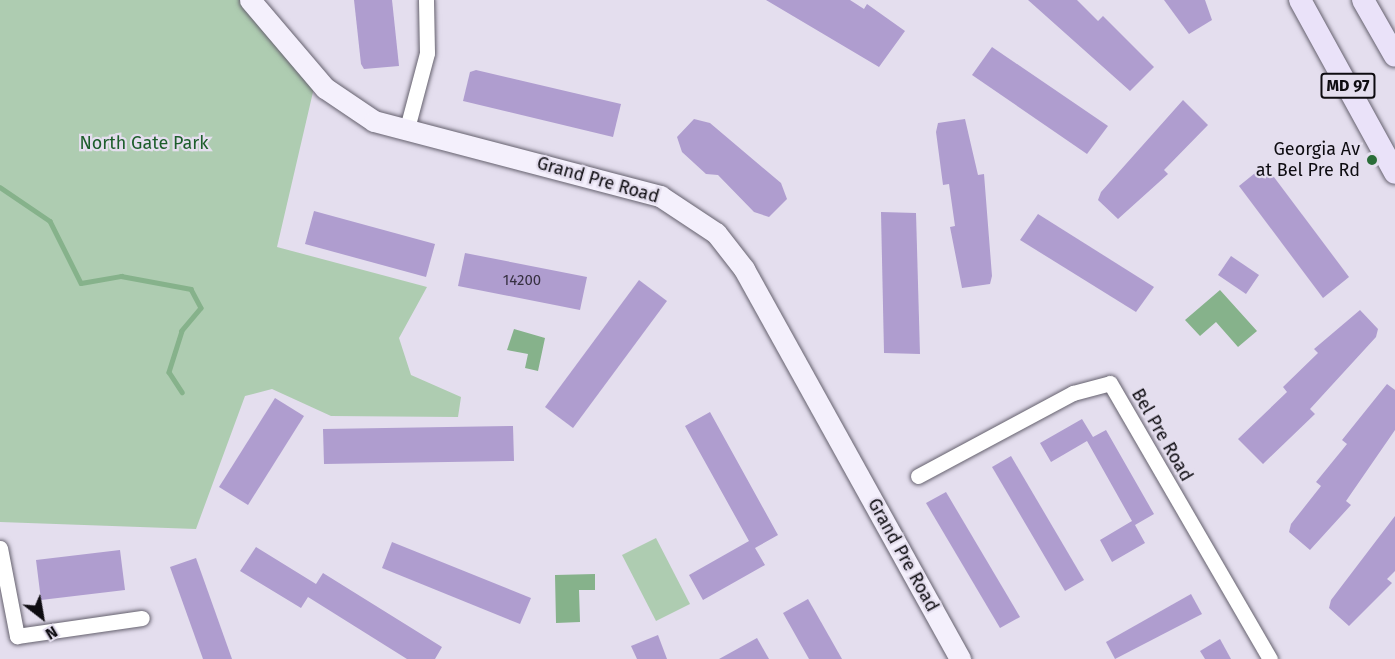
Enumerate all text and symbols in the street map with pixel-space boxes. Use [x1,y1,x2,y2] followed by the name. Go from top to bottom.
[1320,73,1376,99] road number: MD 97
[80,132,208,154] park label: North Gate Park
[1256,139,1360,182] place label: Georgia Av at Bel Pre Rd
[534,152,662,208] street label: Grand Pre Road
[1365,153,1379,167] marker: Georgia Av at Bel Pre Rd
[503,272,541,290] house number: 14200
[1127,385,1197,485] street label: Bel Pre Road
[863,495,943,615] street label: Grand Pre Road
[12,587,72,647] north arrow
[42,622,61,644] text: N

